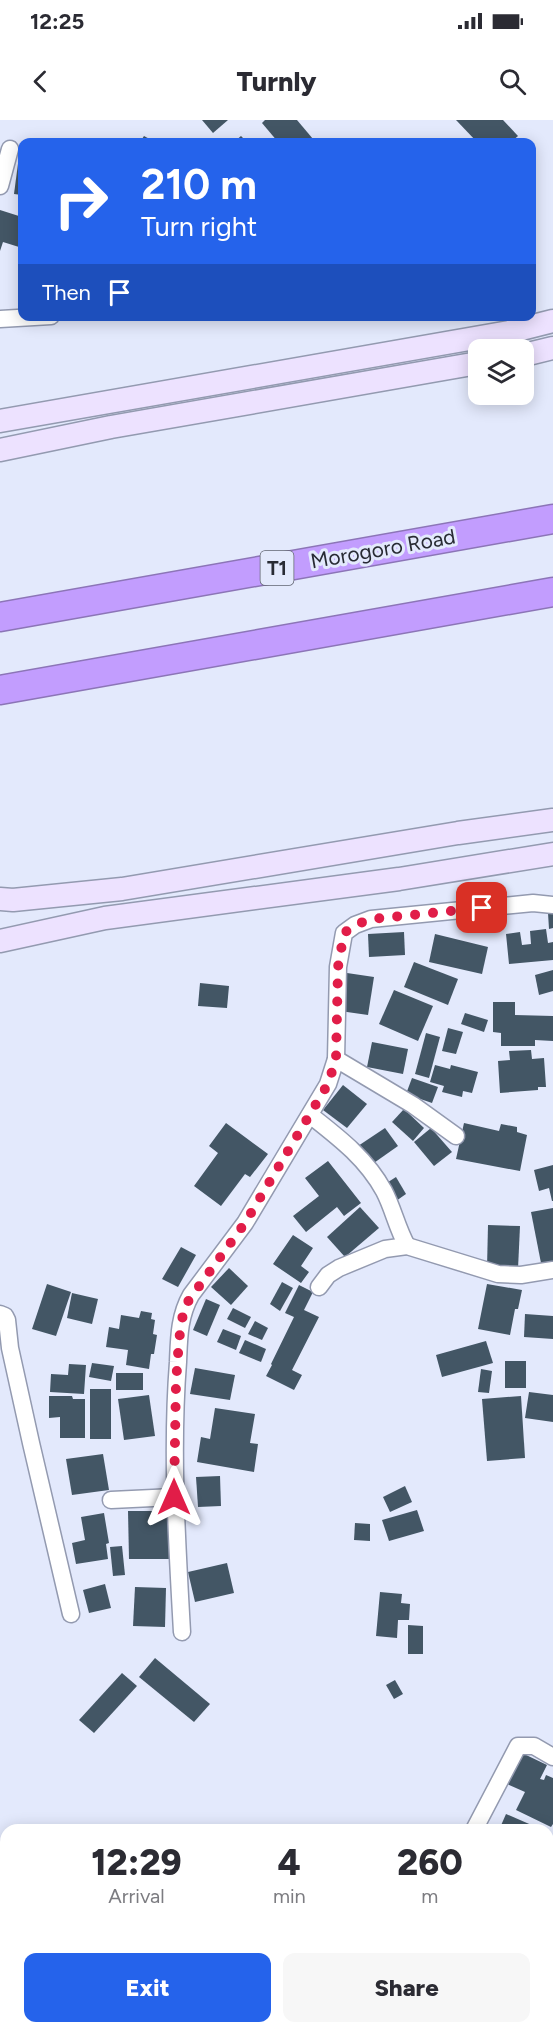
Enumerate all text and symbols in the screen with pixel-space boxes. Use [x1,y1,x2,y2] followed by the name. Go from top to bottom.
[30,8,84,35] text: 12:25
[24,65,57,98] icon: back
[236,65,317,98] text: Turnly
[496,65,529,98] icon: search
[141,159,257,210] text: 210 m
[42,162,120,240] icon: right
[141,210,257,243] text: Turn right
[103,276,136,309] icon: arrive
[42,279,91,306] text: Then
[468,339,534,405] map controls
[468,339,534,405] button: layers
[309,523,457,574] street label: Morogoro Road
[260,551,294,585] road number: T1
[456,882,507,933] pin
[465,891,498,924] icon: arrive
[142,1465,206,1529] position arrow
[91,1841,182,1884] text: 12:29
[278,1841,301,1884] text: 4
[397,1841,463,1884] text: 260
[108,1884,165,1908] text: Arrival
[273,1884,306,1908] text: min
[421,1884,438,1908] text: m
[24,1953,271,2022] button: Exit
[283,1953,530,2022] button: Share

